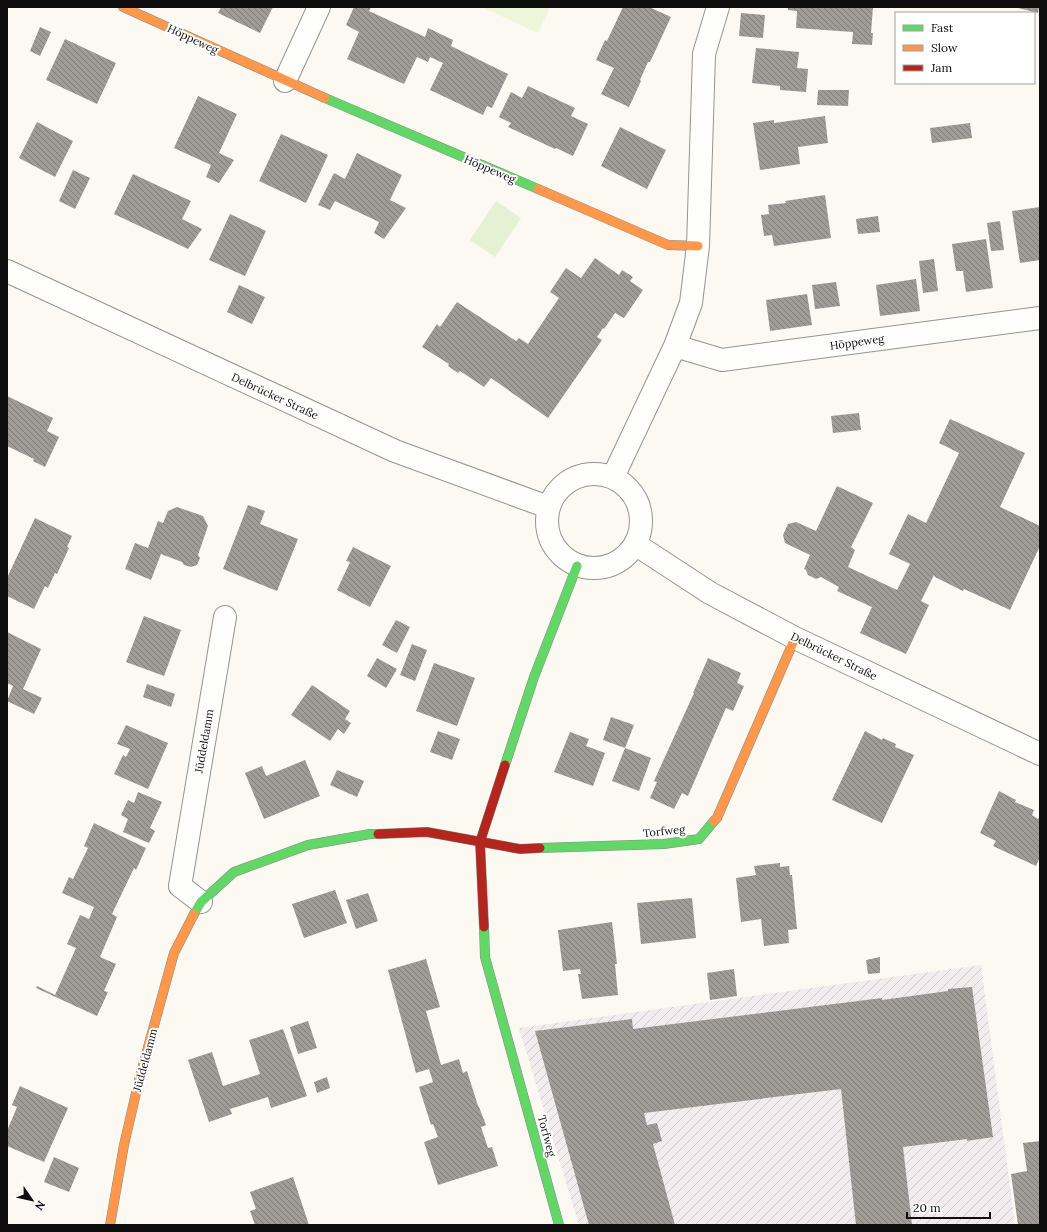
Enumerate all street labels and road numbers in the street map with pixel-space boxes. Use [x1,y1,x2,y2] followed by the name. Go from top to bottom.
[165,21,222,57] street label: Höppeweg
[462,152,519,186] street label: Höppeweg
[829,331,886,353] street label: Höppeweg
[229,370,321,422] street label: Delbrücker Straße
[788,629,880,683] street label: Delbrücker Straße
[191,708,217,775] street label: Jüddeldamm
[642,822,687,840] street label: Torfweg
[130,1027,160,1094] street label: Jüddeldamm
[535,1114,559,1159] street label: Torfweg

